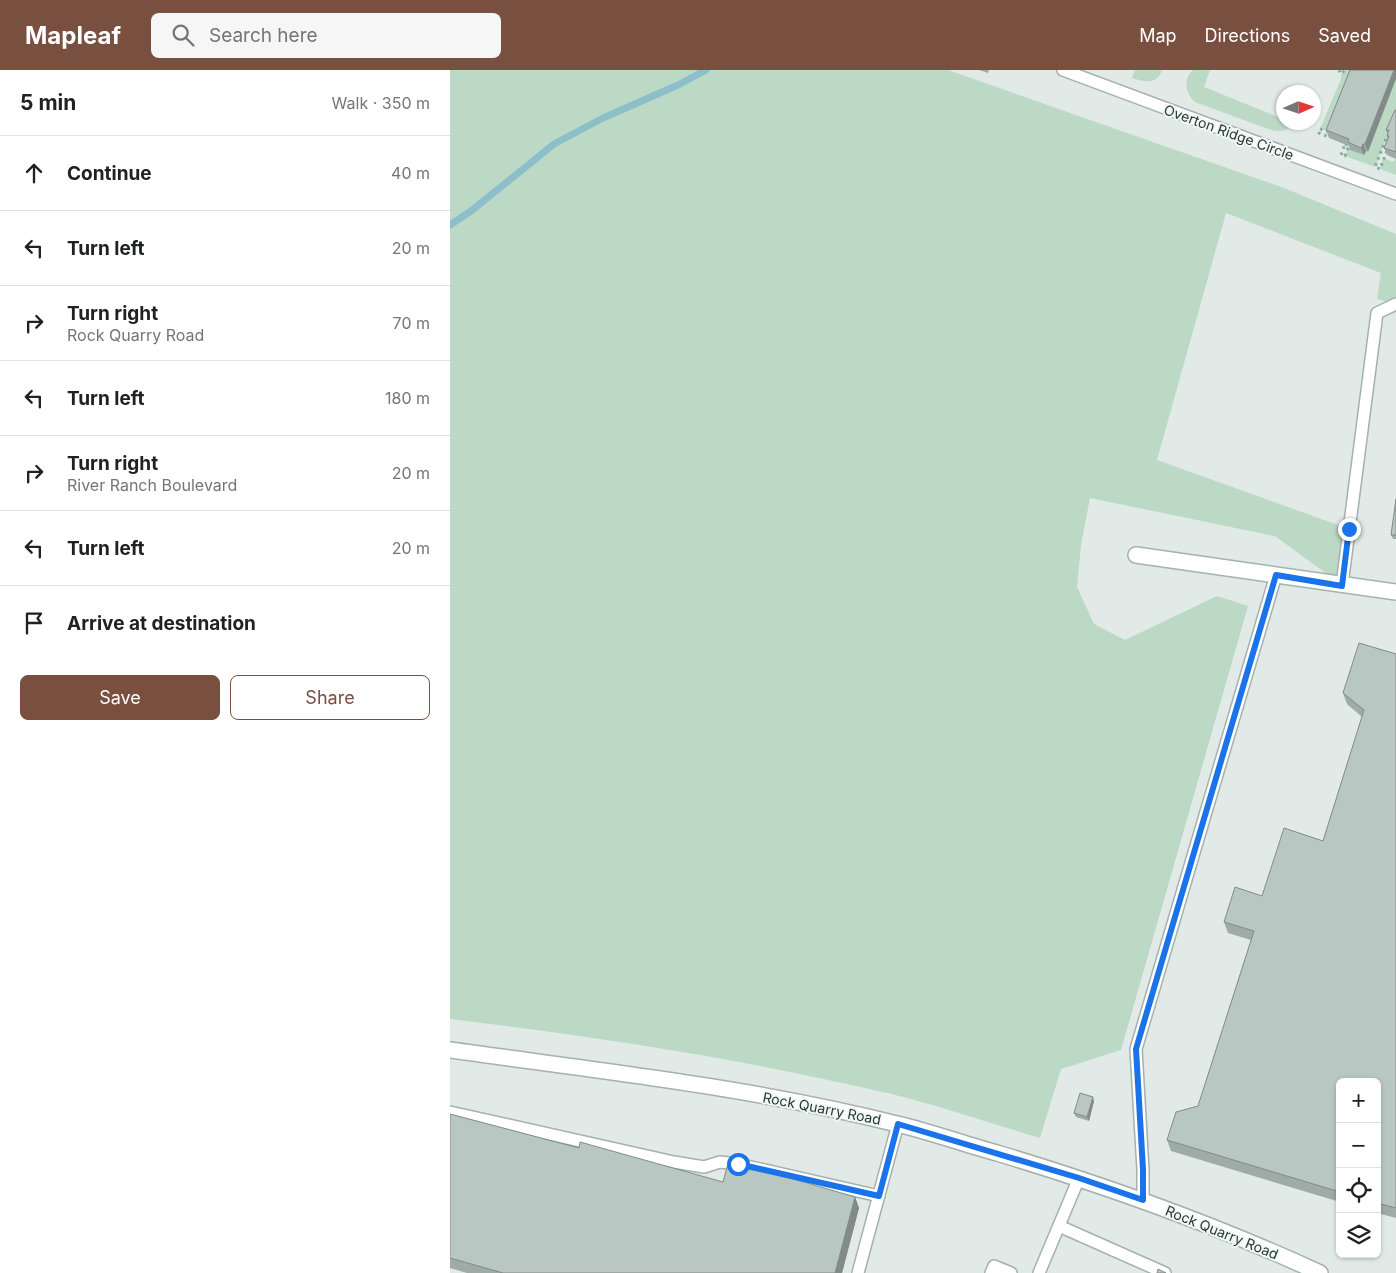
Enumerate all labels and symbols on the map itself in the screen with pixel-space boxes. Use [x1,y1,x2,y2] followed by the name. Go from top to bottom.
[1276,85,1321,130] north arrow
[1162,101,1296,163] street label: Overton Ridge Circle
[1338,518,1361,541] route end
[761,1088,883,1128] street label: Rock Quarry Road
[727,1153,750,1176] route start
[1163,1202,1281,1262] street label: Rock Quarry Road

